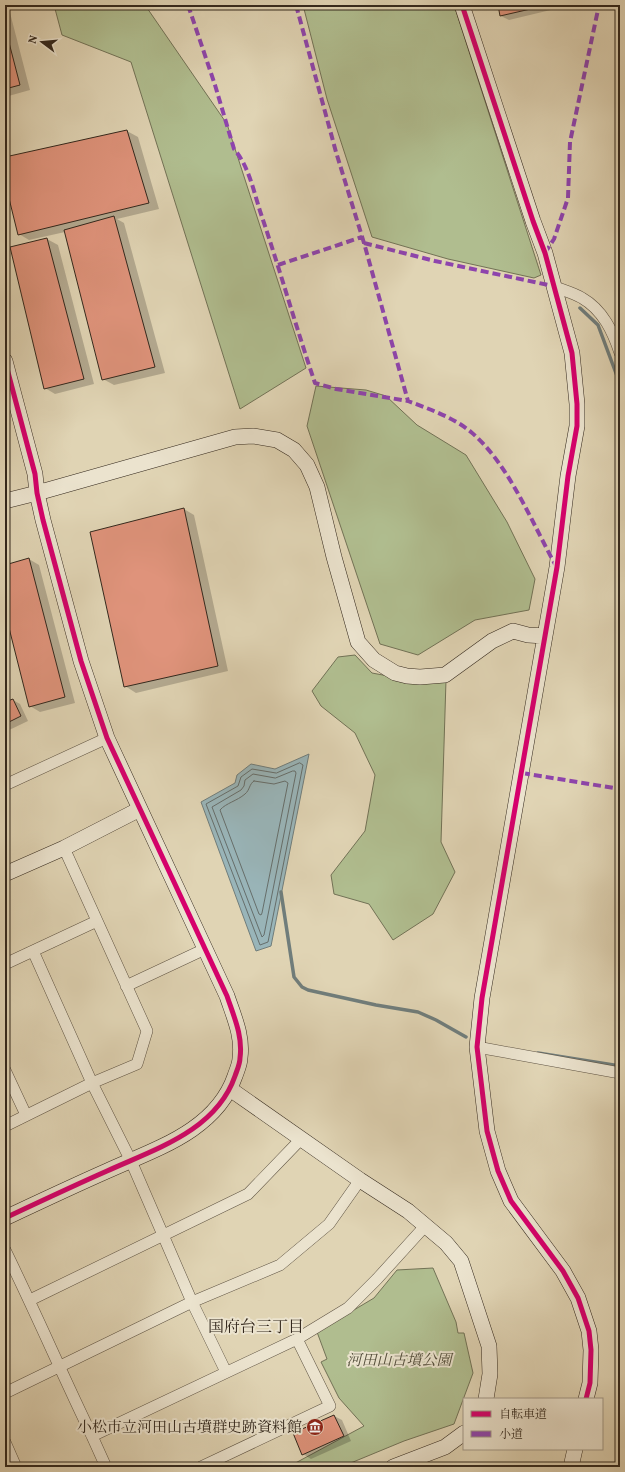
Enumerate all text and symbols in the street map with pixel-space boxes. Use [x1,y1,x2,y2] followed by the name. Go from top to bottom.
[22,22,62,62] north arrow
[26,34,42,46] text: N
[208,1317,304,1339] district label: 国府台三丁目
[346,1351,454,1372] park label: 河田山古墳公園
[463,1398,603,1450] legend
[499,1407,547,1423] text: 自転車道
[305,1417,325,1437] museum icon: 小松市立河田山古墳群史跡資料館
[77,1418,302,1439] place label: 小松市立河田山古墳群史跡資料館
[499,1427,523,1443] text: 小道

